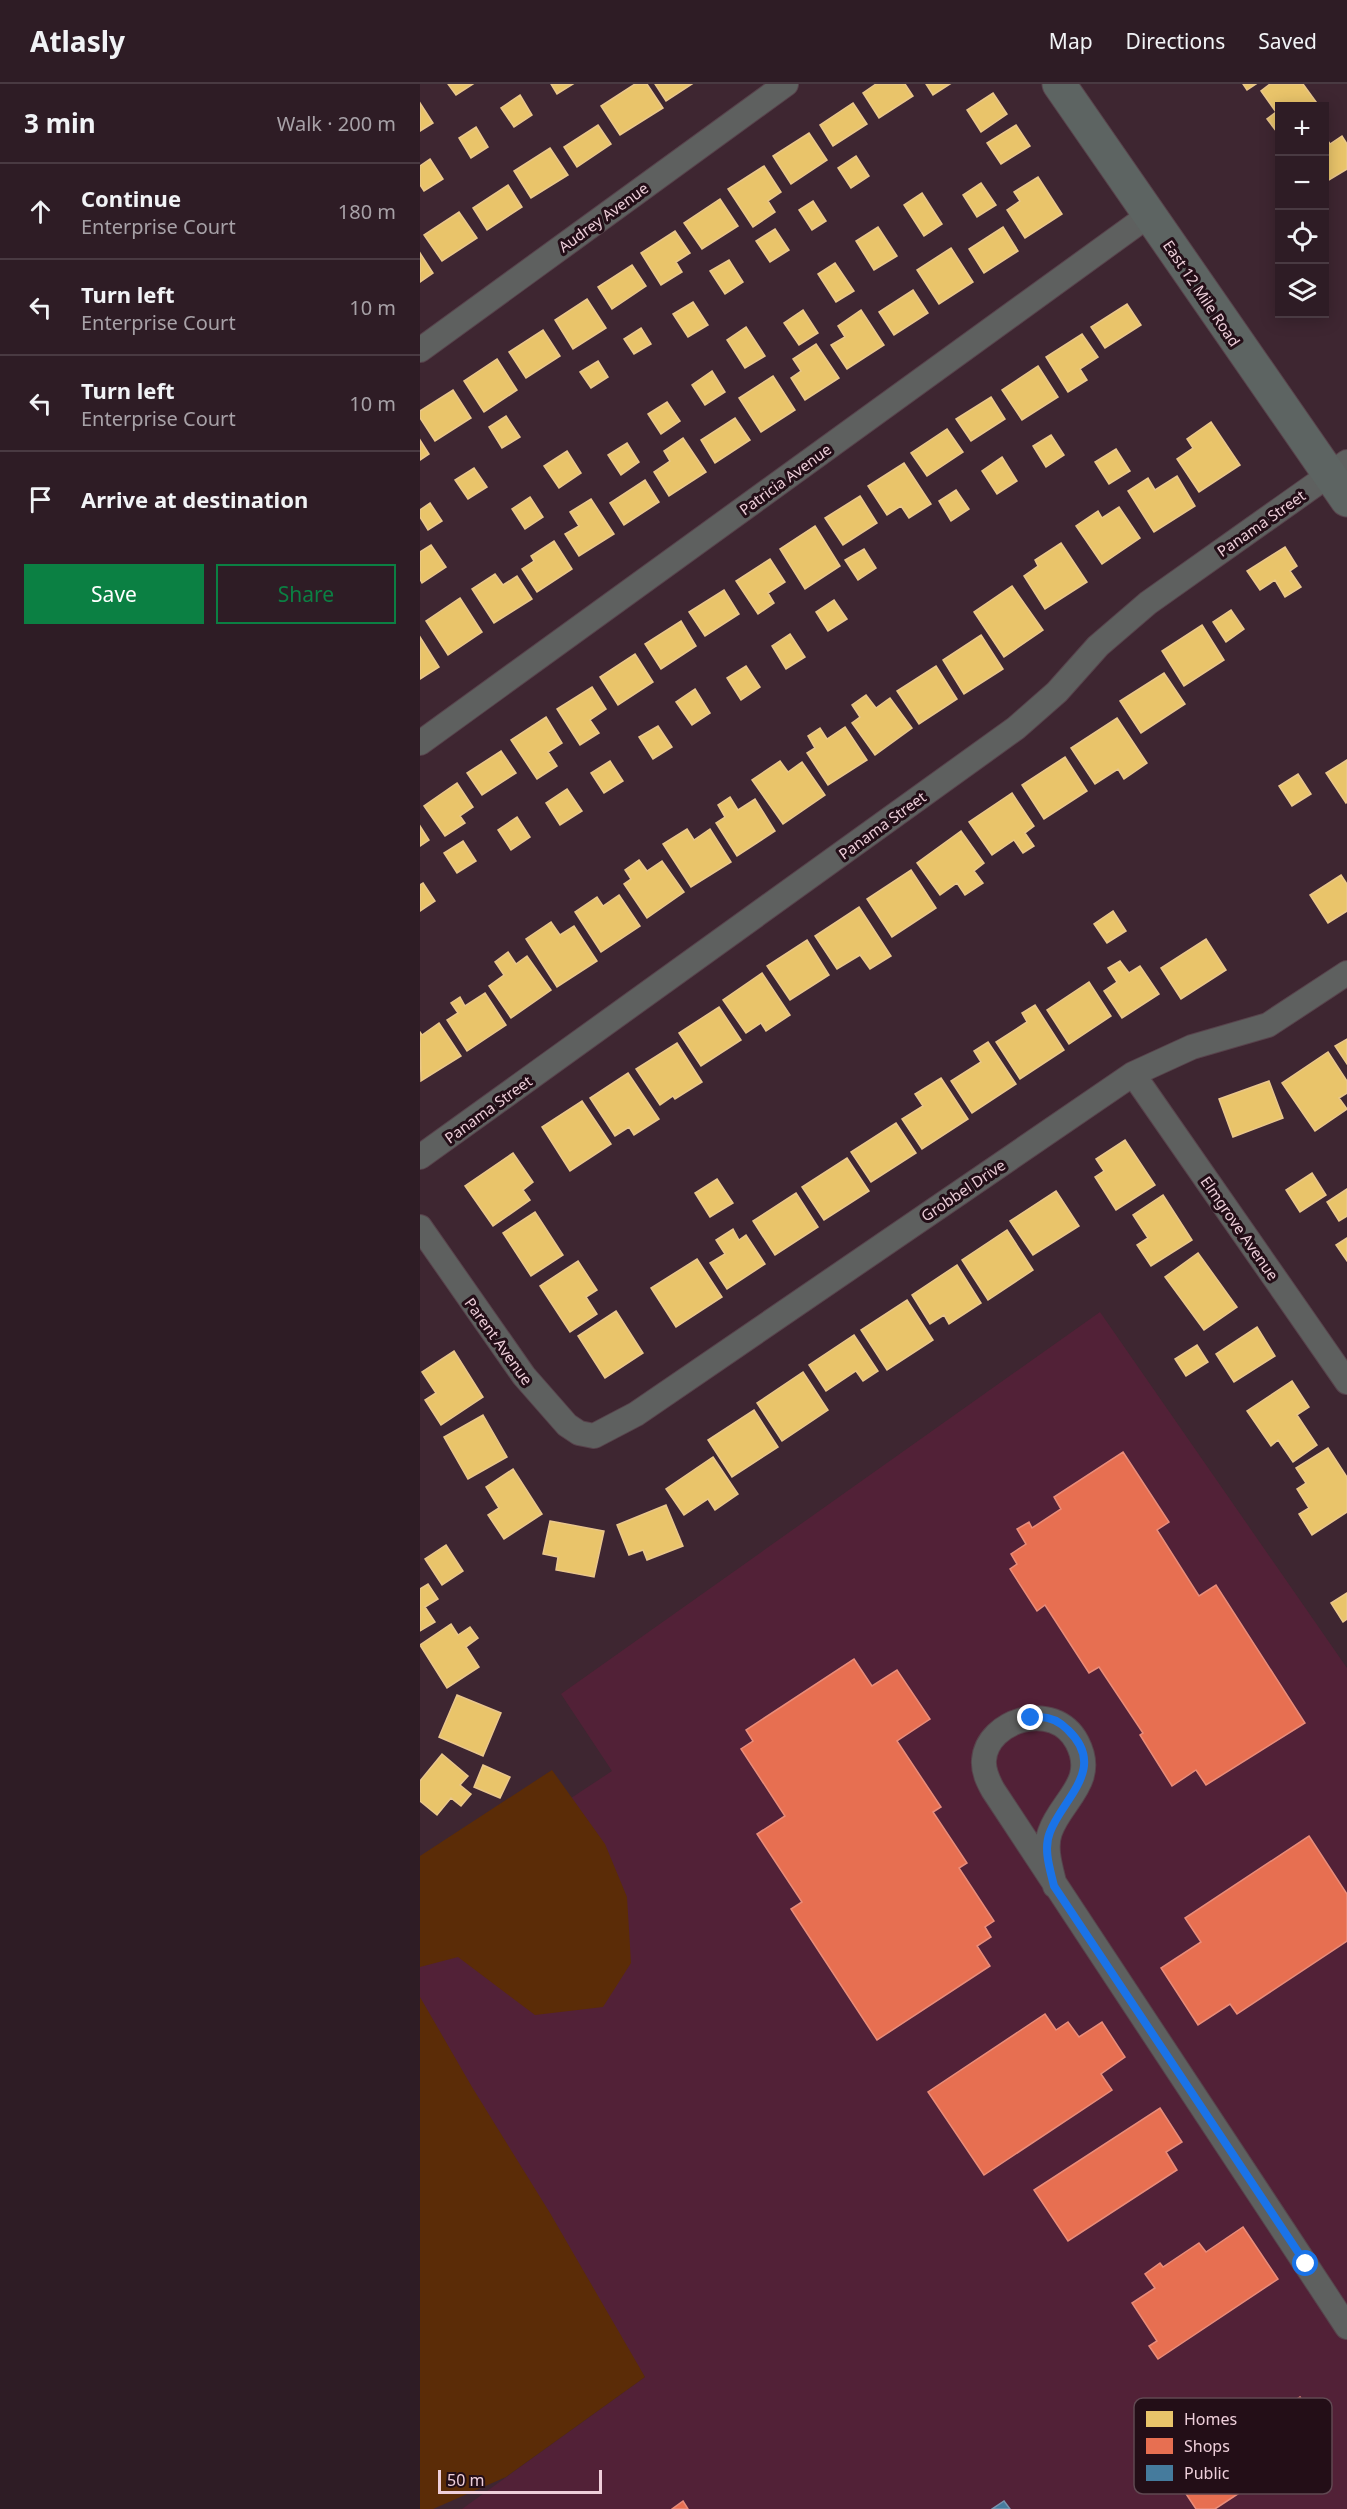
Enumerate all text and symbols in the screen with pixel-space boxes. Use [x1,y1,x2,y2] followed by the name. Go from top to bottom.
[30,22,125,60] text: Atlasly
[1049,27,1093,55] text: Map
[1126,27,1225,55] text: Directions
[1258,27,1317,55] text: Saved
[1275,102,1329,318] map controls
[1275,102,1329,156] button: +
[24,105,96,141] text: 3 min
[277,110,396,137] text: Walk · 200 m
[1275,156,1329,210] button: −
[554,178,652,256] street label: Audrey Avenue
[81,183,181,213] text: Continue
[24,195,57,228] icon: ahead
[338,198,396,225] text: 180 m
[1275,210,1329,264] button: locate
[81,213,236,240] text: Enterprise Court
[1159,236,1245,350] street label: East 12 Mile Road
[1275,264,1329,318] button: layers
[81,279,175,309] text: Turn left
[24,291,57,324] icon: left
[349,294,396,321] text: 10 m
[81,309,236,336] text: Enterprise Court
[81,375,175,405] text: Turn left
[24,387,57,420] icon: left
[349,390,396,417] text: 10 m
[81,405,236,432] text: Enterprise Court
[735,439,835,519] street label: Patricia Avenue
[24,483,57,516] icon: arrive
[81,484,308,514] text: Arrive at destination
[1213,485,1310,561] street label: Panama Street
[24,564,204,624] button: Save
[216,564,396,624] button: Share
[834,786,930,863] street label: Panama Street
[440,1070,536,1147] street label: Panama Street
[917,1154,1009,1226] street label: Grobbel Drive
[1197,1172,1283,1284] street label: Elmgrove Avenue
[461,1293,537,1389] street label: Parent Avenue
[1017,1704,1043,1730] route end
[1292,2250,1318,2276] route start
[1134,2398,1332,2494] legend
[1184,2408,1237,2430] text: Homes
[1184,2435,1230,2457] text: Shops
[1184,2462,1230,2484] text: Public
[438,2467,602,2494] scale bar
[447,2469,484,2491] text: 50 m

